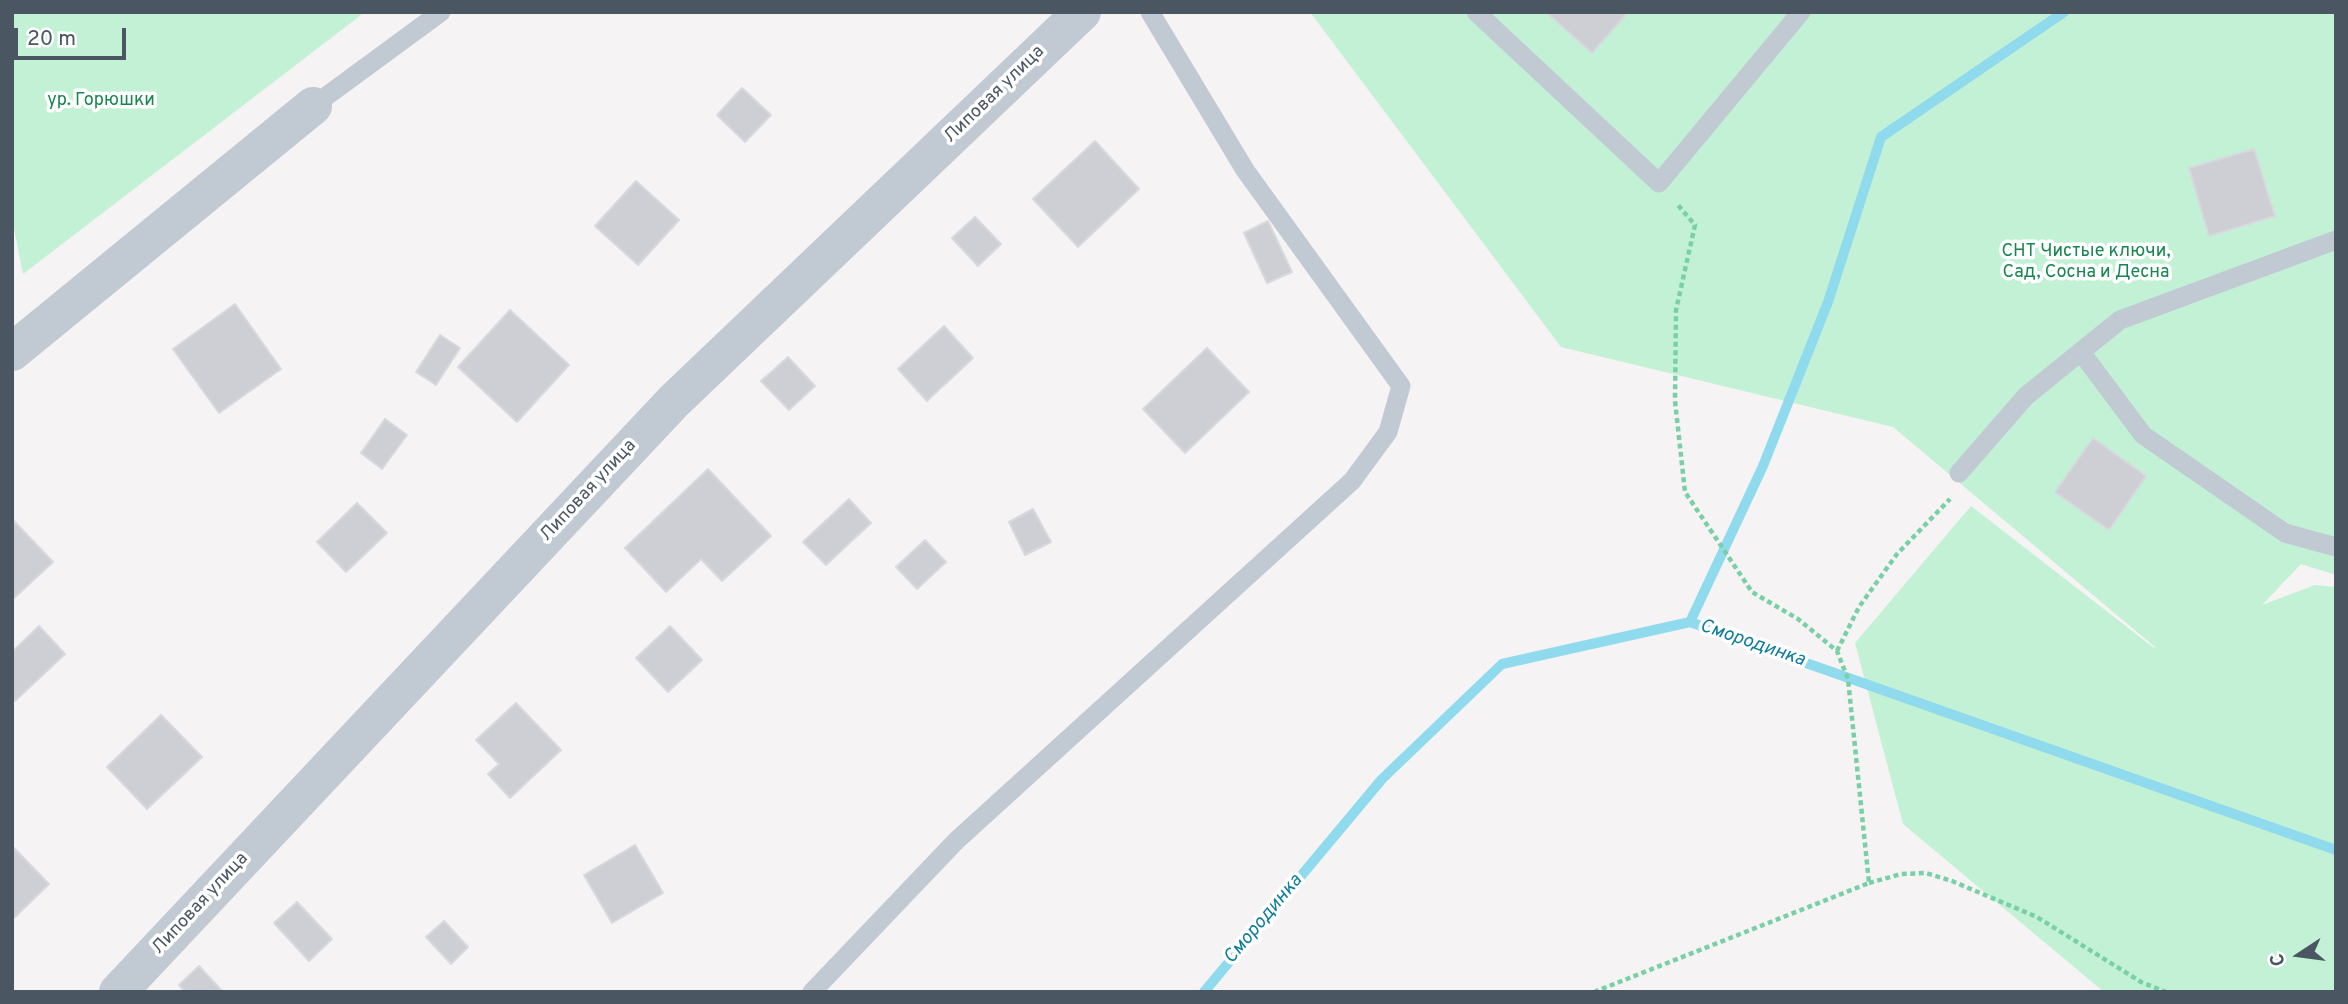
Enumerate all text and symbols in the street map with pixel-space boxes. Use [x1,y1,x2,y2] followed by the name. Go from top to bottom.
[18,14,130,58] scale bar
[27,26,76,53] text: 20 m
[940,42,1050,148] street label: Липовая улица
[47,90,155,112] park label: ур. Горюшки
[2001,241,2171,284] park label: СНТ Чистые ключи, Сад, Сосна и Десна
[536,436,642,546] street label: Липовая улица
[1696,615,1808,673] water label: Смородинка
[148,849,254,959] street label: Липовая улица
[1220,871,1308,969] water label: Смородинка
[2264,920,2334,990] north arrow
[2265,951,2292,968] text: С

